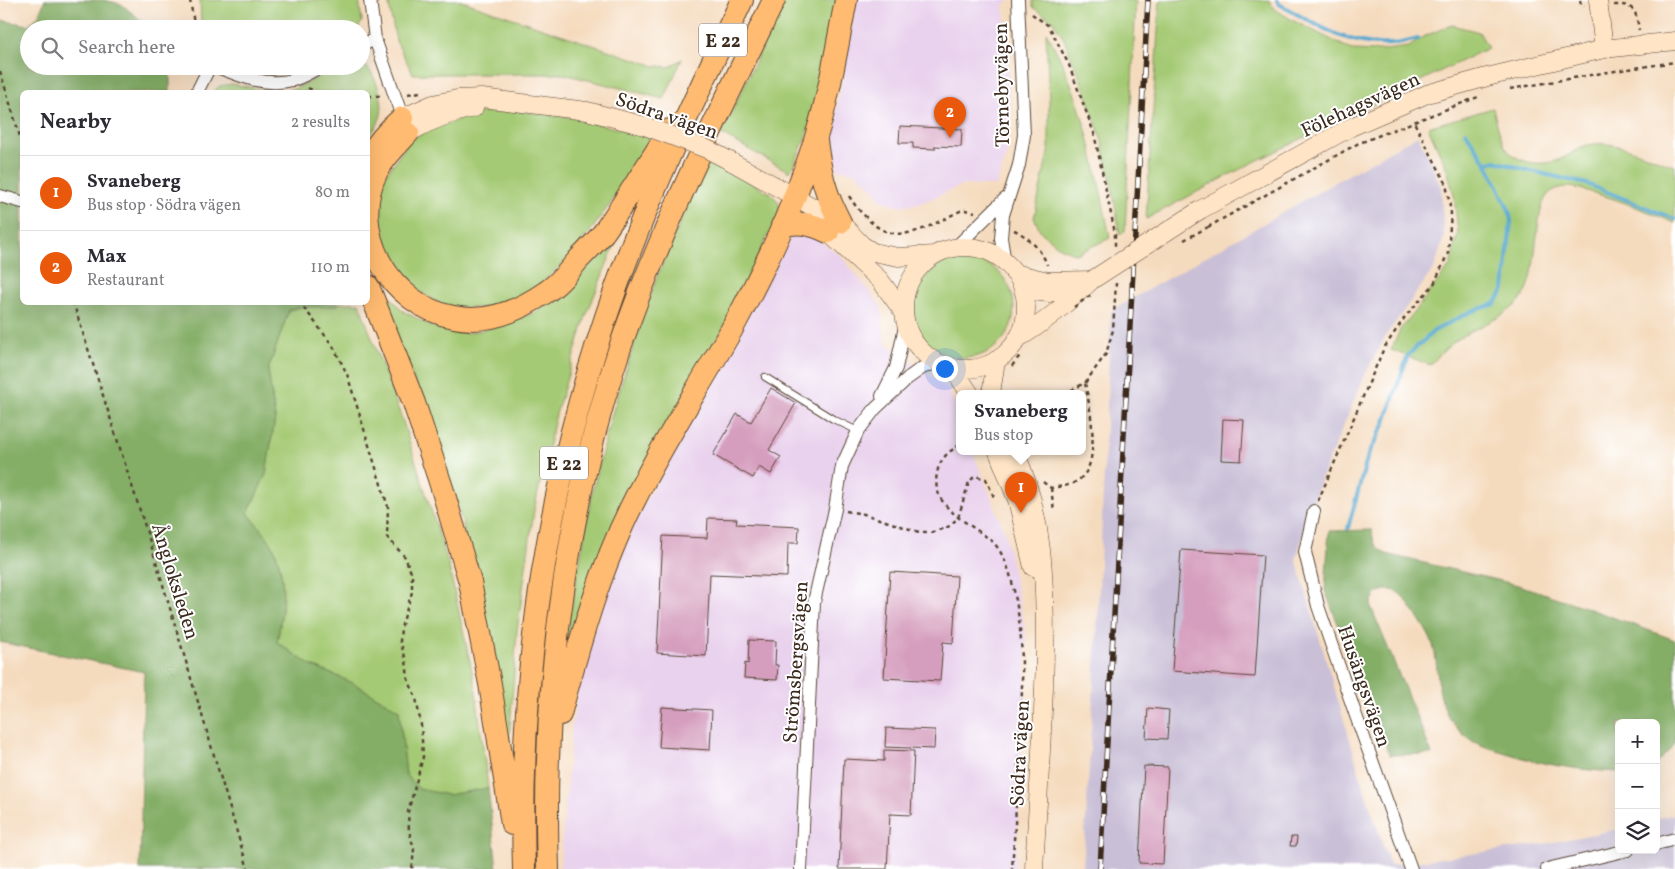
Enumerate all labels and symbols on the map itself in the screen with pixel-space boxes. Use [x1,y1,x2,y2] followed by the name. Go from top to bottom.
[988,22,1018,147] street label: Törnebyvägen
[699,24,747,56] road number: E 22
[1297,66,1425,146] street label: Fölehagsvägen
[611,86,721,148] street label: Södra vägen
[934,97,966,138] pin: 2
[932,356,958,382] your location
[540,446,588,479] road number: E 22
[1005,472,1037,513] pin: 1
[143,520,205,643] street label: Ångloksleden
[777,580,817,744] street label: Strömsbergsvägen
[1329,622,1397,751] street label: Husängsvägen
[1004,699,1038,807] street label: Södra vägen

